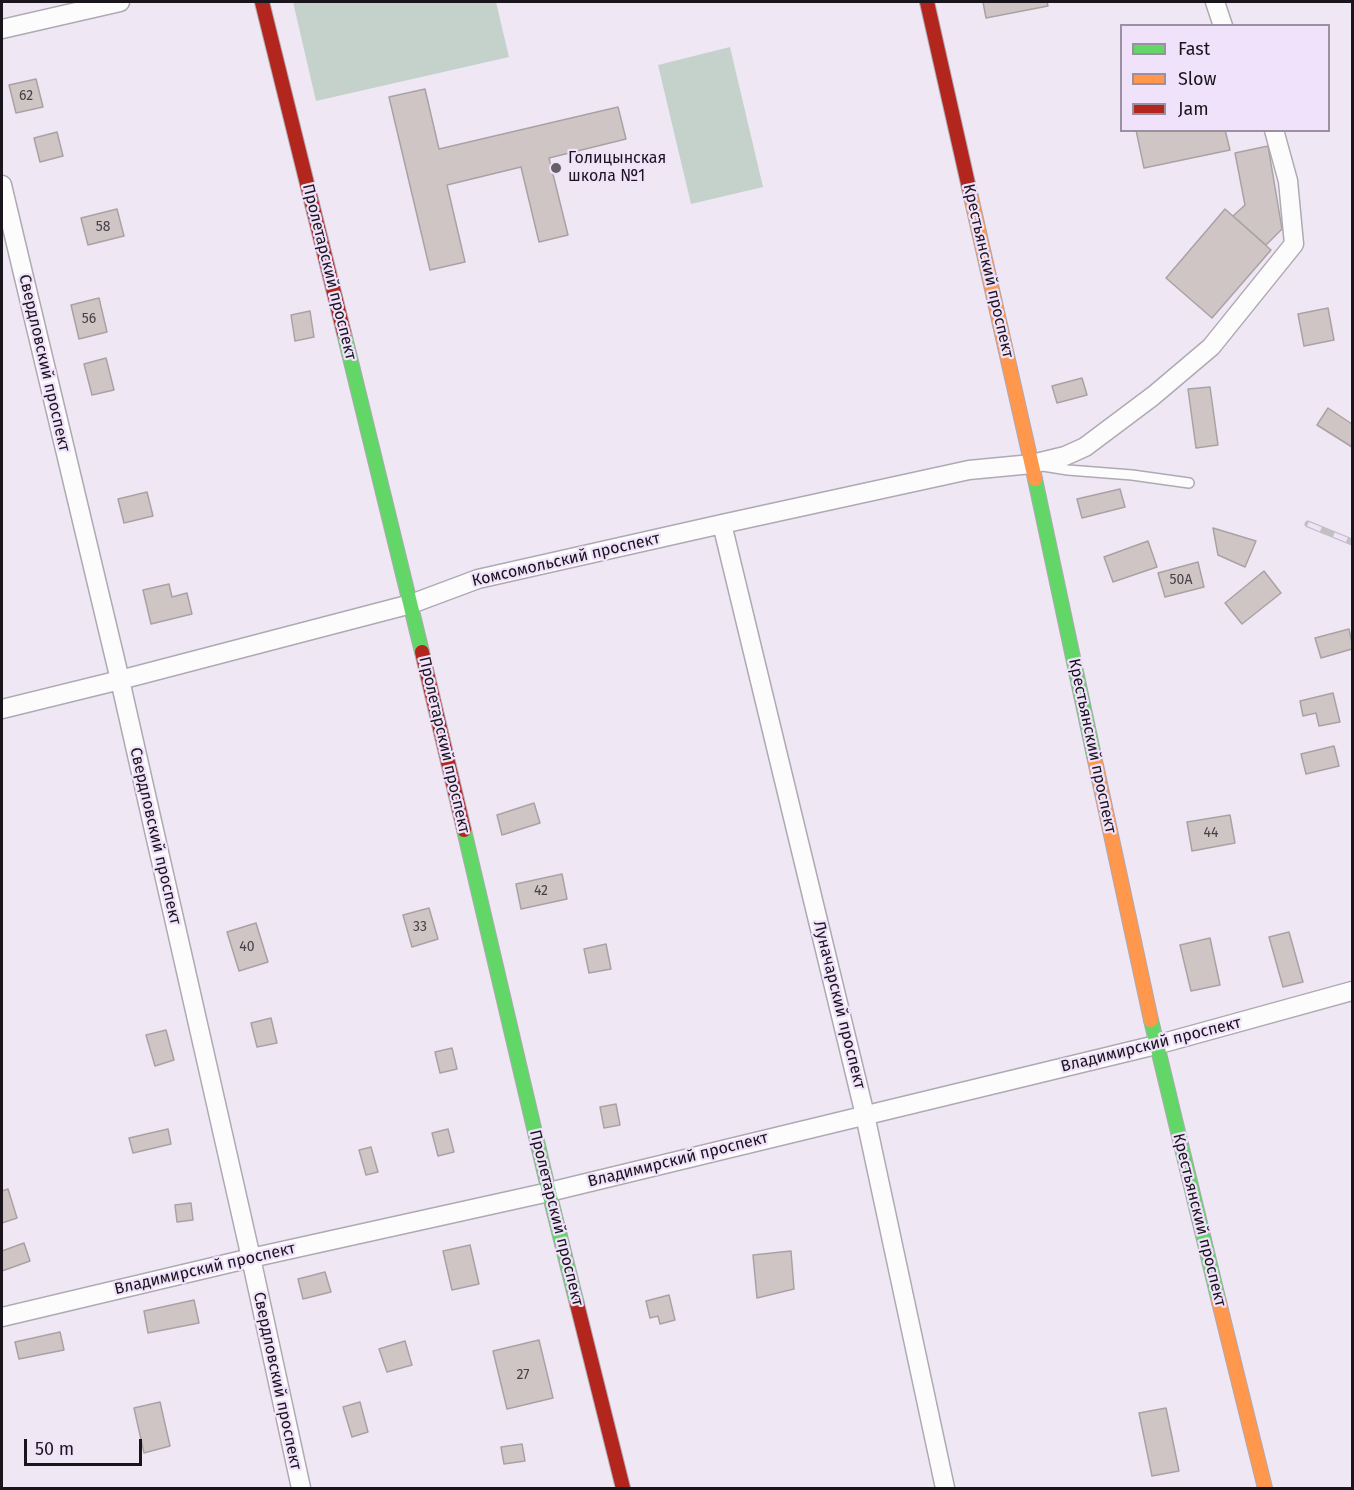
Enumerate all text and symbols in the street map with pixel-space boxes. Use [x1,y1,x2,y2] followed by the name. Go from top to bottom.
[1120,24,1330,132] legend
[1178,38,1210,60] text: Fast
[1178,68,1216,90] text: Slow
[19,88,33,104] house number: 62
[1178,98,1209,120] text: Jam
[568,149,666,187] place label: Голицынская школа №1
[549,161,563,175] marker: Голицынская школа №1
[298,182,360,362] street label: Пролетарский проспект
[959,182,1017,360] street label: Крестьянский проспект
[96,219,110,235] house number: 58
[14,273,74,453] street label: Свердловский проспект
[82,311,96,327] house number: 56
[470,529,662,591] street label: Комсомольский проспект
[1170,572,1192,588] house number: 50А
[414,655,474,835] street label: Пролетарский проспект
[1064,657,1120,835] street label: Крестьянский проспект
[125,746,185,926] street label: Свердловский проспект
[1204,825,1218,841] house number: 44
[534,883,548,899] house number: 42
[413,919,427,935] house number: 33
[809,919,869,1091] street label: Луначарский проспект
[239,939,255,955] house number: 40
[1059,1013,1243,1077] street label: Владимирский проспект
[525,1128,587,1308] street label: Пролетарский проспект
[586,1128,770,1192] street label: Владимирский проспект
[1168,1131,1230,1309] street label: Крестьянский проспект
[113,1239,297,1299] street label: Владимирский проспект
[249,1290,305,1472] street label: Свердловский проспект
[516,1367,530,1383] house number: 27
[27,1427,146,1465] scale bar
[35,1438,74,1460] text: 50 m

